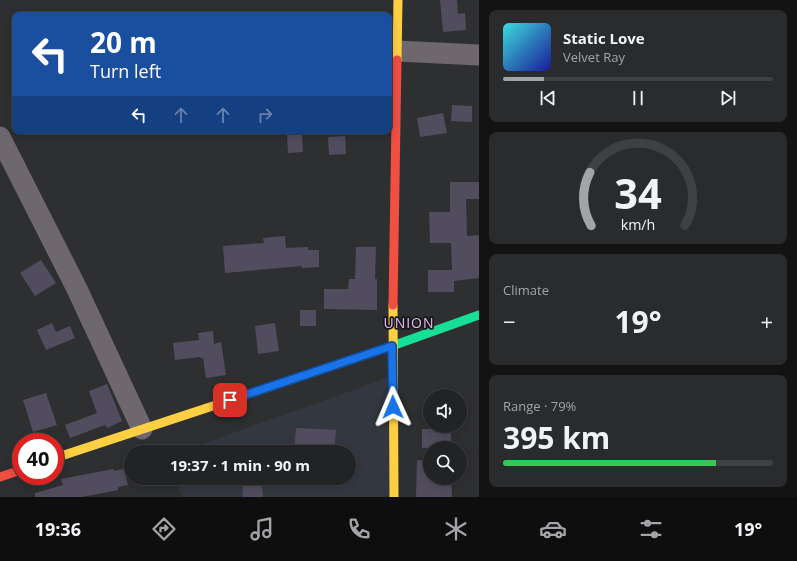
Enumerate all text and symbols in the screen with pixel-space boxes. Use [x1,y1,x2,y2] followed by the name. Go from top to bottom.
[90,23,157,61] text: 20 m
[24,28,76,80] icon: left
[563,28,645,48] text: Static Love
[563,48,625,66] text: Velvet Ray
[90,59,161,83] text: Turn left
[537,87,559,109] icon: previous
[627,87,649,109] icon: pause
[717,87,739,109] icon: next
[128,104,150,126] icon: left
[170,104,192,126] icon: ahead
[212,104,234,126] icon: ahead
[254,104,276,126] icon: right
[614,164,662,220] text: 34
[621,214,655,233] text: km/h
[503,281,549,299] text: Climate
[614,301,662,342] text: 19°
[503,306,516,336] text: −
[760,306,773,336] text: +
[383,313,435,332] district label: UNION
[213,383,247,417] pin
[372,386,414,428] position arrow
[219,389,241,411] icon: arrive
[423,389,467,485] map controls
[423,389,467,433] button: sound
[503,397,576,415] text: Range · 79%
[503,417,610,458] text: 395 km
[12,433,64,485] speed limit sign: 40
[423,441,467,485] button: search
[170,455,310,475] text: 19:37 · 1 min · 90 m
[150,515,178,543] icon: directions
[248,515,276,543] icon: music
[345,515,373,543] icon: phone
[442,515,470,543] icon: climate
[539,515,567,543] icon: car
[637,515,665,543] icon: filters
[35,517,81,541] text: 19:36
[734,517,762,541] text: 19°

